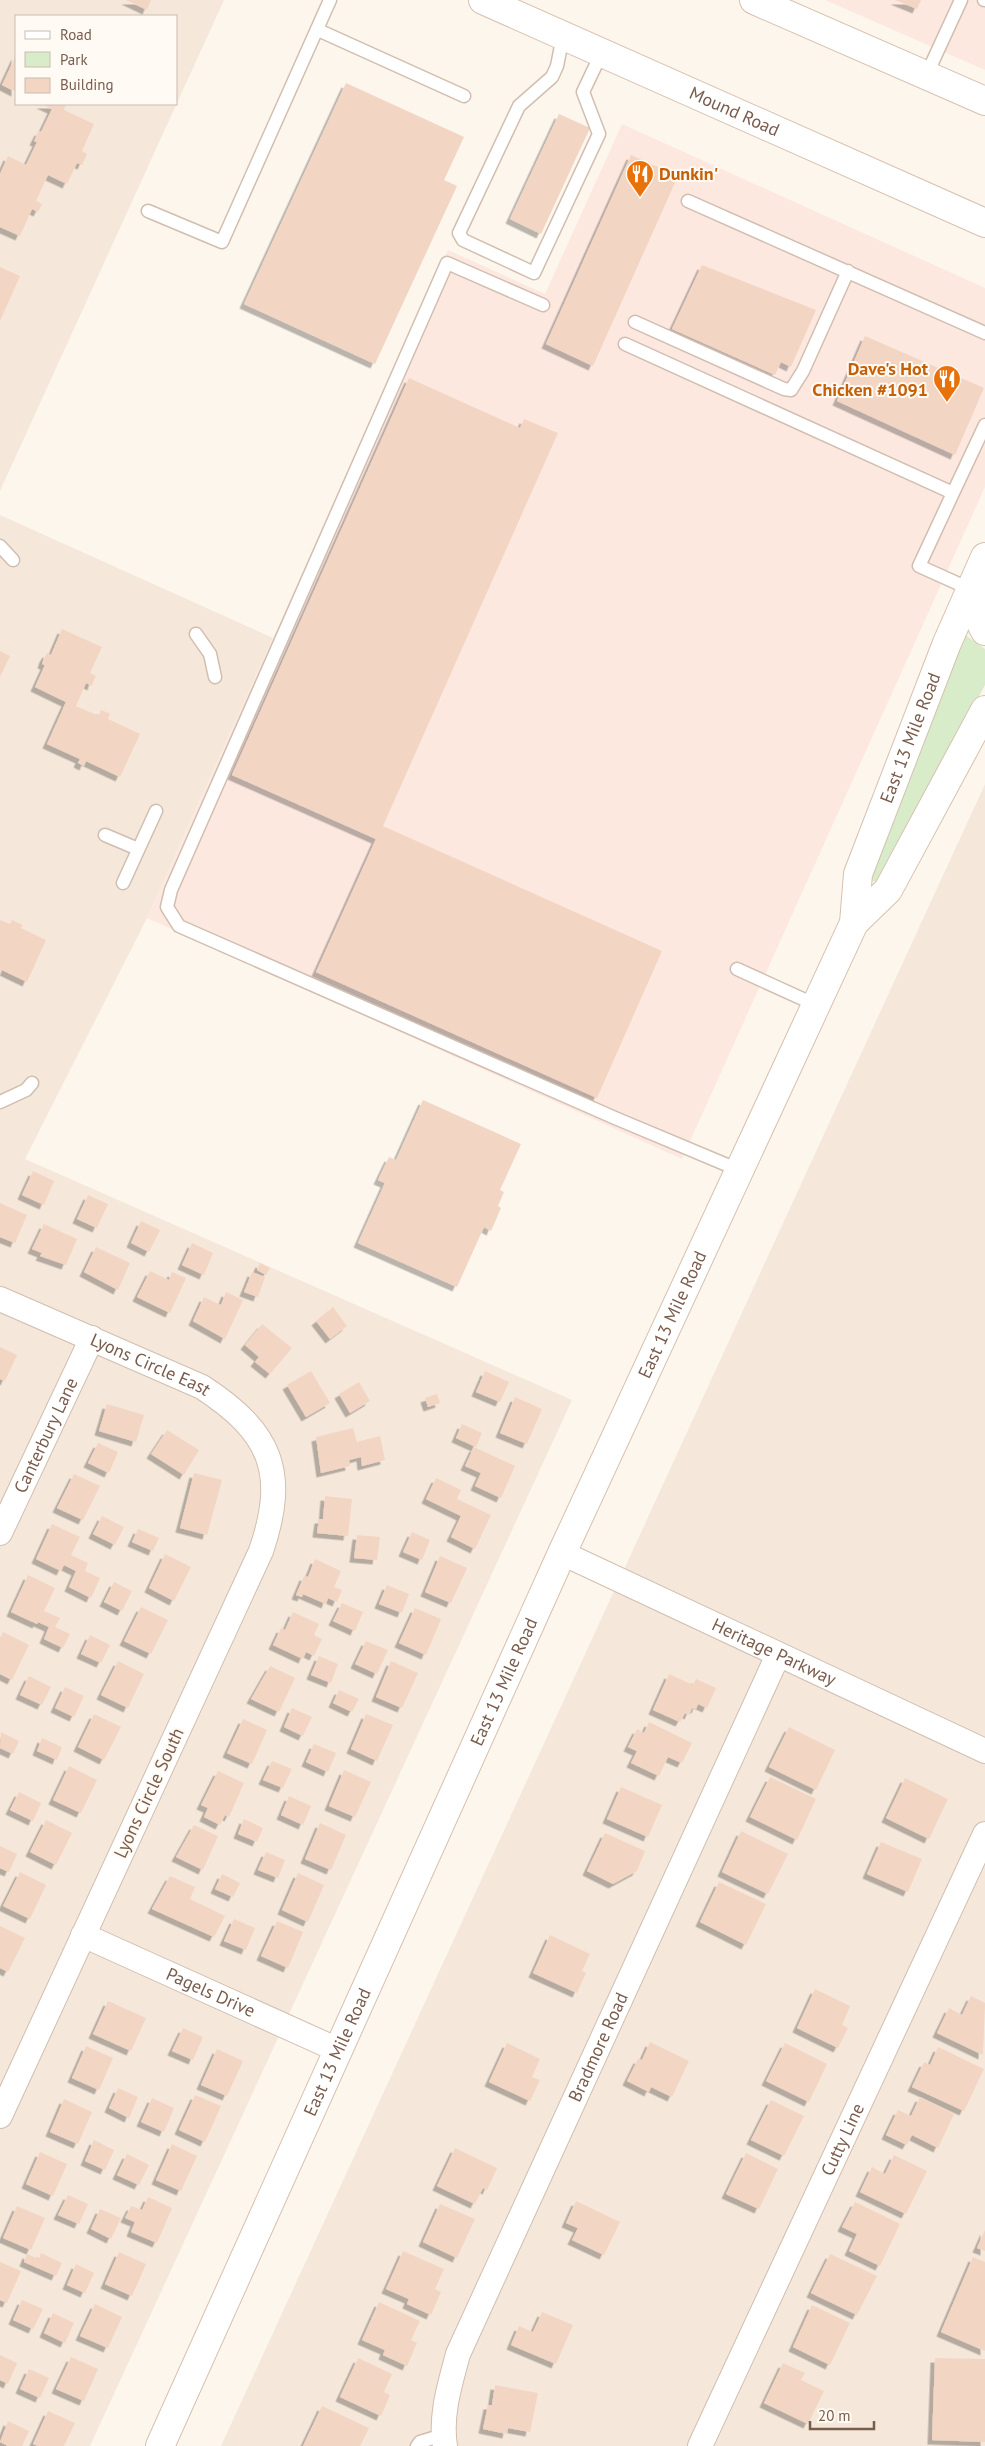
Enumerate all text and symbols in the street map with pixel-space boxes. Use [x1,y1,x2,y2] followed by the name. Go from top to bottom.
[15,15,178,105] legend
[60,25,92,44] text: Road
[60,50,88,69] text: Park
[60,75,114,94] text: Building
[686,81,783,141] street label: Mound Road
[625,159,655,198] restaurant icon: Dunkin'
[659,162,718,185] place label: Dunkin'
[812,357,929,401] place label: Dave's Hot Chicken #1091
[932,364,962,403] restaurant icon: Dave's Hot Chicken #1091
[874,669,945,806] street label: East 13 Mile Road
[633,1247,711,1382] street label: East 13 Mile Road
[87,1328,215,1401] street label: Lyons Circle East
[9,1374,83,1497] street label: Canterbury Lane
[708,1613,841,1691] street label: Heritage Parkway
[465,1614,542,1749] street label: East 13 Mile Road
[108,1724,189,1862] street label: Lyons Circle South
[163,1962,259,2022] street label: Pagels Drive
[298,1984,376,2120] street label: East 13 Mile Road
[563,1989,633,2105] street label: Bradmore Road
[815,2099,869,2179] street label: Cutty Line
[810,2398,874,2430] scale bar
[818,2406,851,2425] text: 20 m

